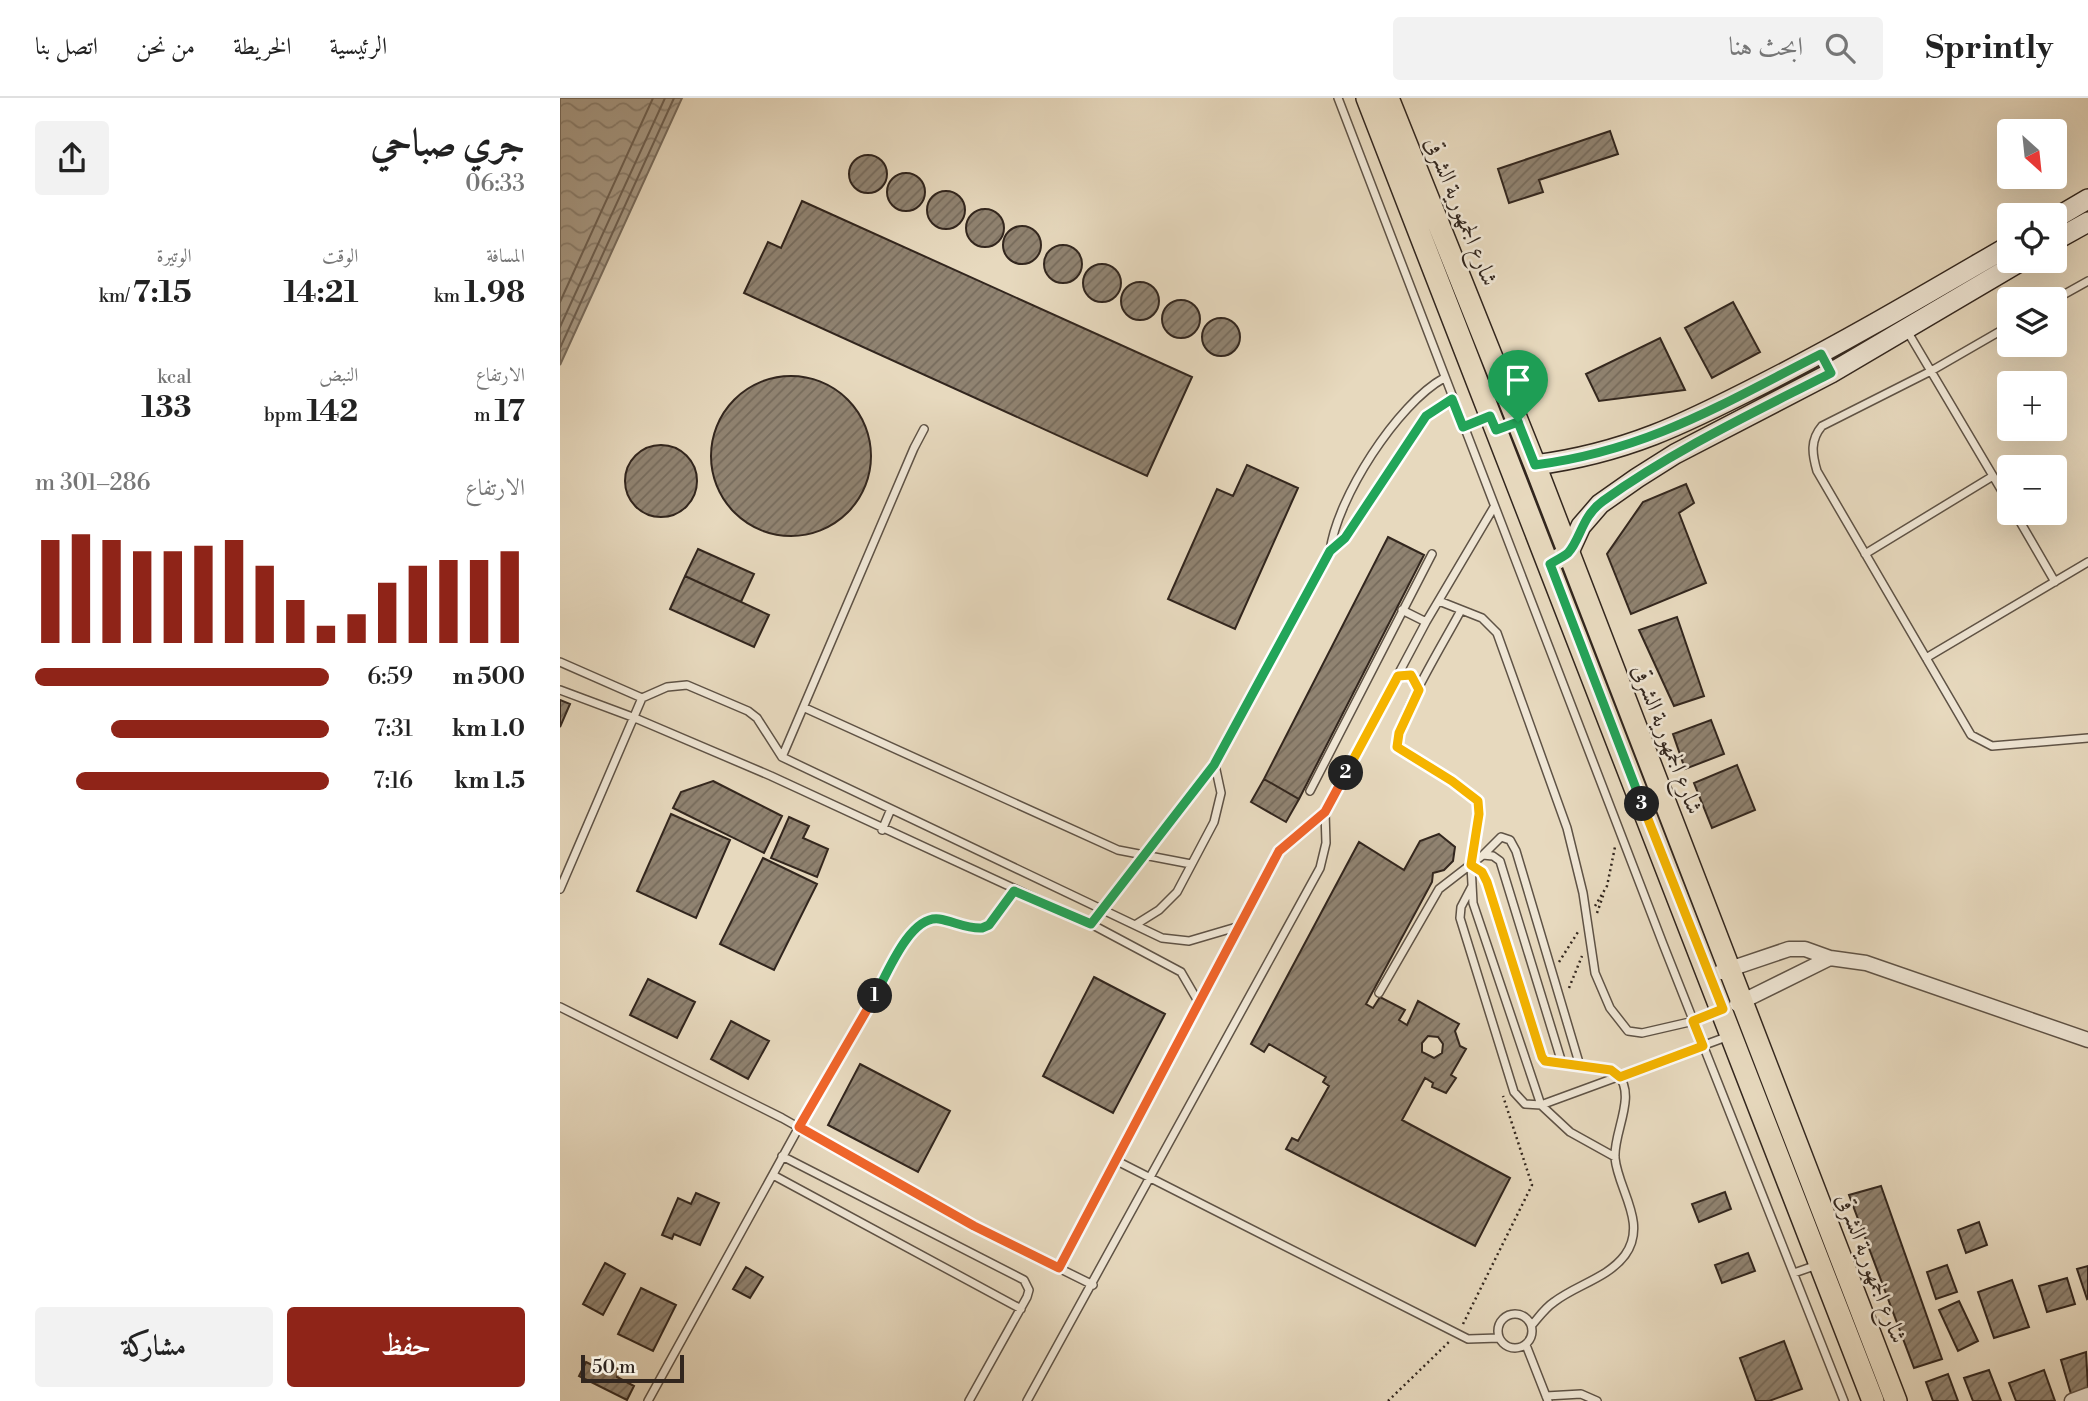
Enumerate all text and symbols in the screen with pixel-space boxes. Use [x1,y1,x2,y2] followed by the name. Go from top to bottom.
[1393,17,1883,80] search box
[1925,28,2053,69] text: Sprintly
[1821,29,1859,67] icon: search
[1729,31,1803,63] text: ابحث هنا
[35,32,98,62] text: اتصل بنا
[136,32,195,62] text: من نحن
[233,32,292,62] text: الخريطة
[330,32,387,62] text: الرئيسية
[1997,119,2067,189] north arrow
[1997,119,2067,525] map controls
[371,120,525,167] text: جري صباحي
[35,121,109,195] button: share
[1414,133,1504,292] street label: شارع الجمهورية الشرقى
[465,170,525,198] text: 06:33
[1997,203,2067,273] button: locate
[157,244,192,268] text: الوتيرة
[322,244,358,268] text: الوقت
[486,244,525,268] text: المسافة
[133,274,192,312] text: 7:15
[283,274,358,312] text: 14:21
[464,274,525,312] text: 1.98
[99,284,133,308] text: /km
[434,284,464,308] text: km
[1997,287,2067,357] button: layers
[1488,350,1548,422] pin
[1499,361,1537,399] icon: arrive
[319,363,358,387] text: النبض
[476,363,525,387] text: الارتفاع
[157,365,192,389] text: kcal
[1997,371,2067,441] button: +
[141,389,192,427] text: 133
[306,393,358,431] text: 142
[495,393,525,431] text: 17
[264,403,306,427] text: bpm
[474,403,495,427] text: m
[1997,455,2067,525] button: −
[35,469,151,497] text: 286–301 m
[465,474,525,502] text: الارتفاع
[1621,661,1708,820] street label: شارع الجمهورية الشرقى
[367,663,413,691] text: 6:59
[453,663,525,691] text: 500 m
[374,715,413,743] text: 7:31
[452,715,525,743] text: 1.0 km
[1328,756,1364,790] pin: 2
[1340,760,1351,784] text: 2
[373,767,413,795] text: 7:16
[454,767,525,795] text: 1.5 km
[1624,786,1660,822] pin: 3
[1636,791,1647,815] text: 3
[858,978,892,1014] pin: 1
[870,983,879,1007] text: 1
[1825,1190,1912,1349] street label: شارع الجمهورية الشرقى
[35,1307,273,1387] button: مشاركة
[287,1307,525,1387] button: حفظ
[581,1352,684,1384] scale bar
[592,1355,636,1379] text: 50 m

